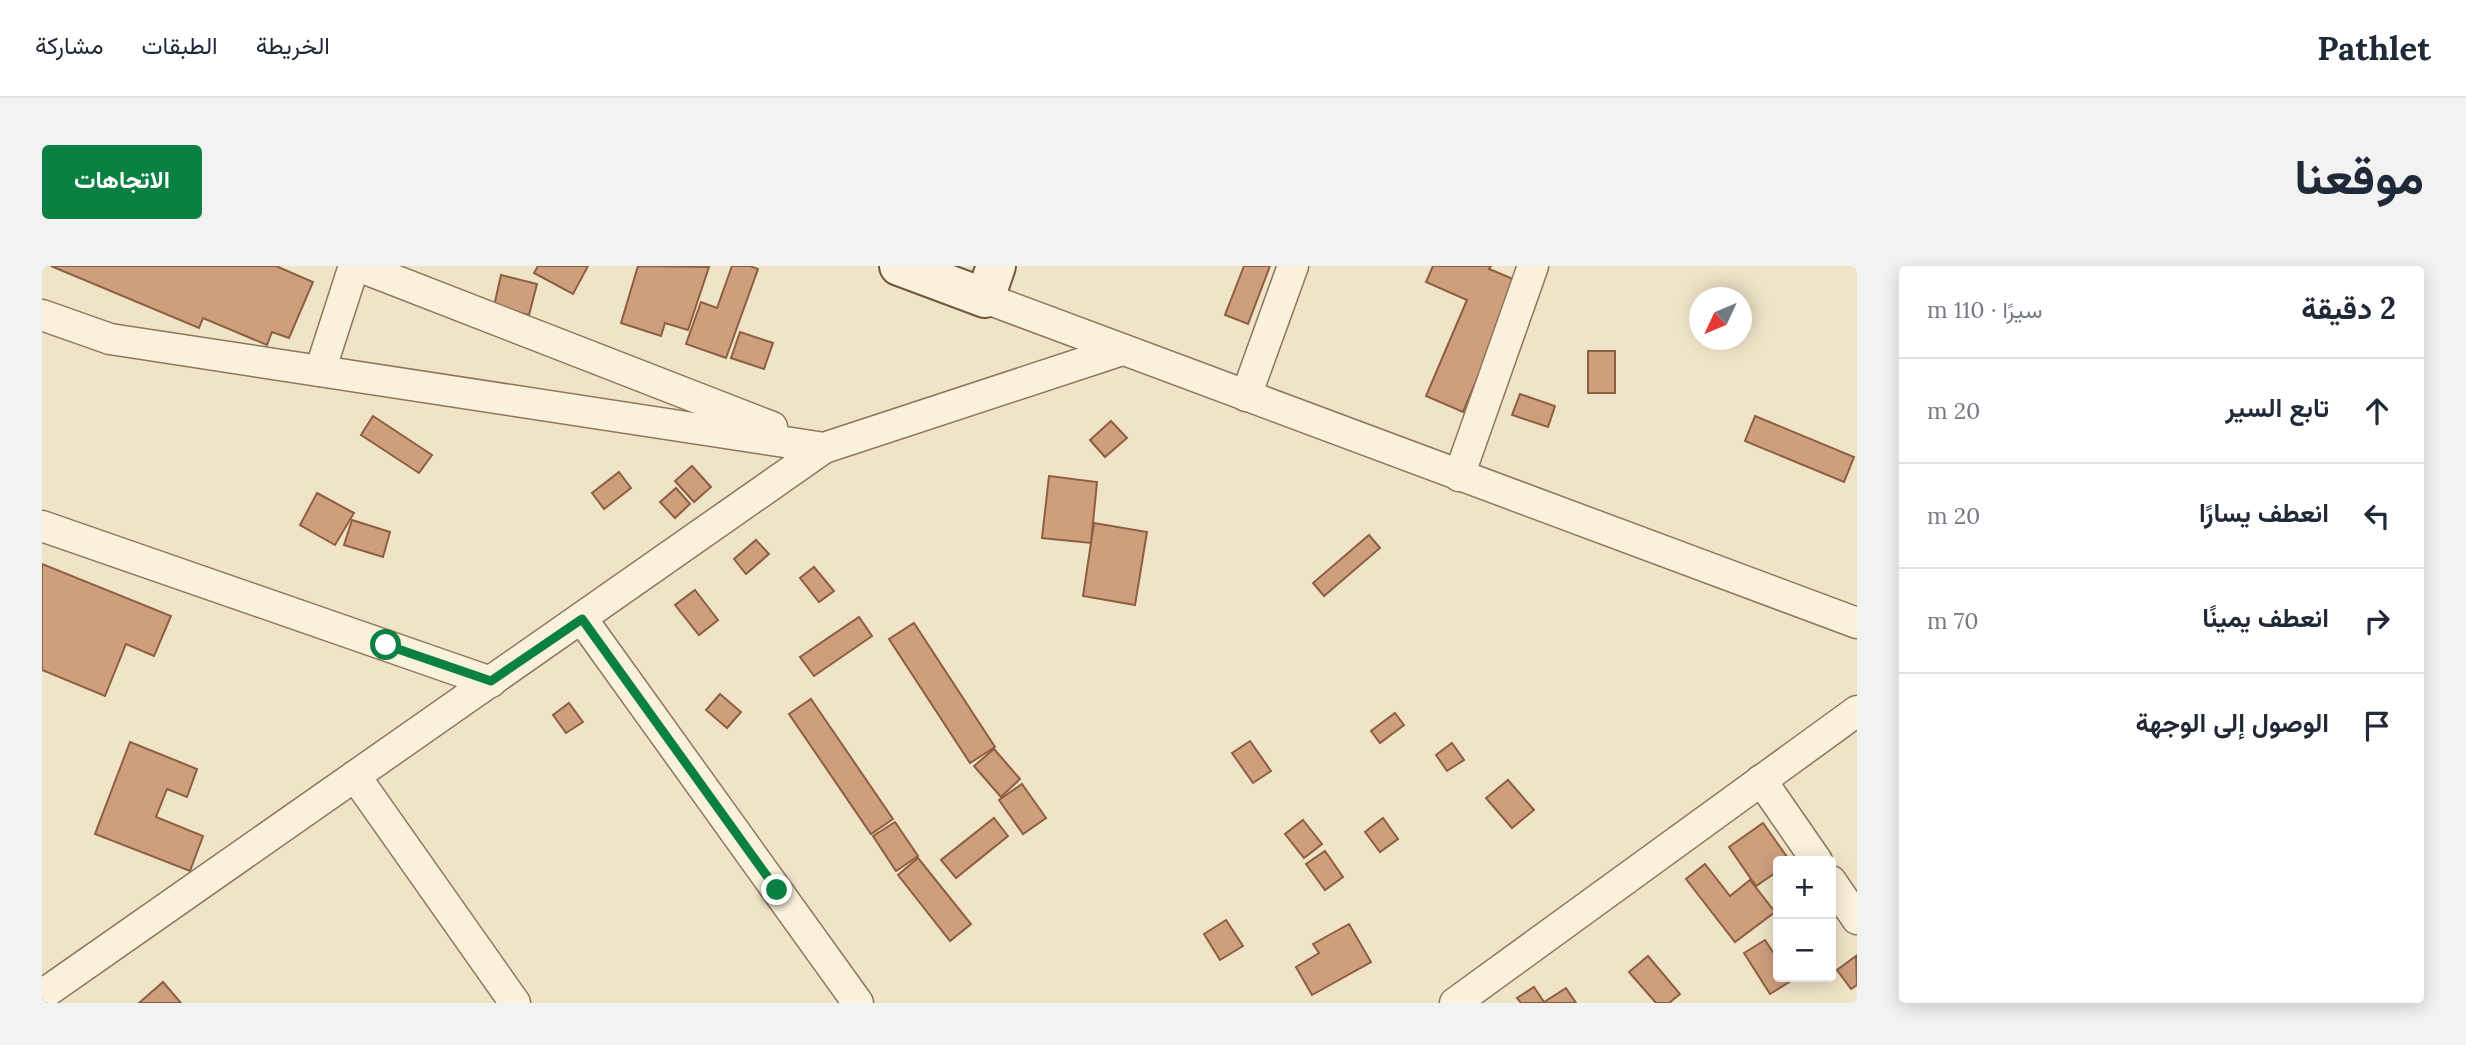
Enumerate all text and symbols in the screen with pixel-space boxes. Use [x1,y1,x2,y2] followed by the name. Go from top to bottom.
[2317,27,2431,69] text: Pathlet
[35,30,103,61] text: مشاركة
[141,30,218,61] text: الطبقات
[256,30,330,61] text: الخريطة
[42,145,202,219] button: الاتجاهات
[2294,145,2424,207] text: موقعنا
[1689,287,1752,350] north arrow
[2301,289,2396,327] text: 2 دقيقة
[1927,295,2042,324] text: سيرًا · 110 m
[2225,391,2329,424] text: تابع السير
[2358,392,2396,430] icon: ahead
[1927,396,1980,425] text: 20 m
[2199,496,2329,529] text: انعطف يسارًا
[2358,497,2396,535] icon: left
[1927,501,1980,530] text: 20 m
[2202,601,2329,634] text: انعطف يمينًا
[2358,602,2396,640] icon: right
[1927,606,1979,635] text: 70 m
[370,629,401,660] route start
[2136,706,2329,739] text: الوصول إلى الوجهة
[2358,707,2396,745] icon: arrive
[1773,856,1836,982] map controls
[1773,856,1836,919] button: +
[761,874,792,905] route end
[1773,919,1836,982] button: −

